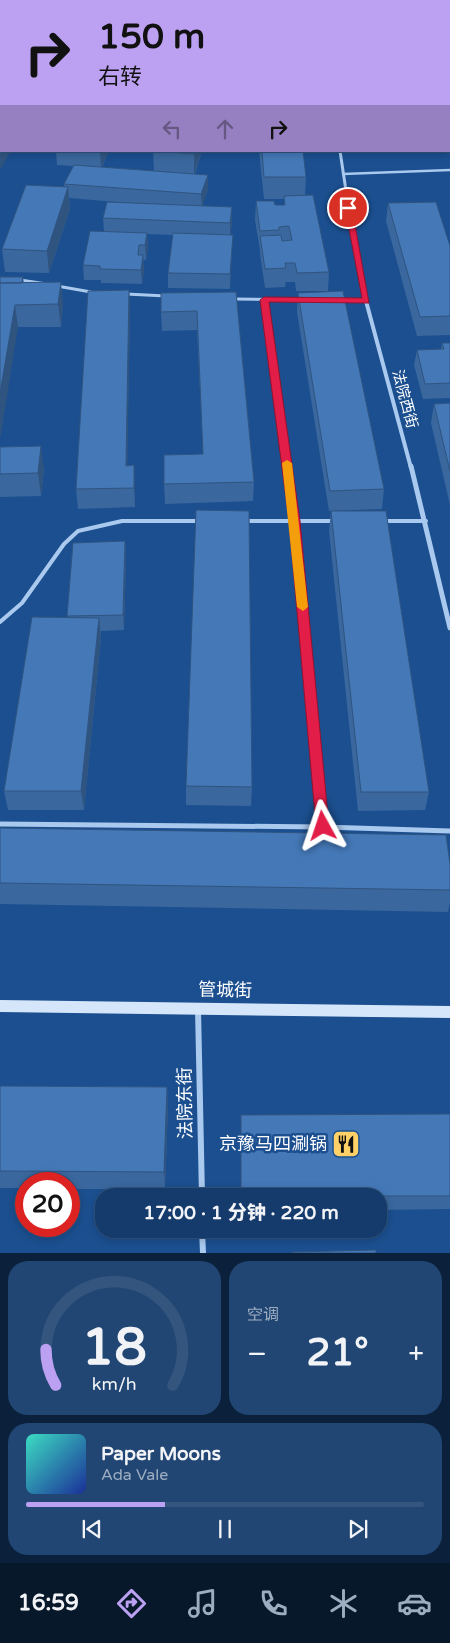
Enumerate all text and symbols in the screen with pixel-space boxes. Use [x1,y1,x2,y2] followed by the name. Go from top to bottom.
[98,16,205,58] text: 150 m
[15,20,80,85] icon: right
[98,64,142,90] text: 右转
[158,115,186,143] icon: left
[211,115,239,143] icon: ahead
[264,115,292,143] icon: right
[327,187,369,229] pin
[334,194,362,222] icon: arrive
[389,368,421,430] street label: 法院西街
[296,799,348,851] position arrow
[198,979,252,1001] street label: 管城街
[173,1067,197,1139] street label: 法院东街
[331,1129,361,1159] restaurant icon: 京豫马四涮锅
[219,1133,327,1155] place label: 京豫马四涮锅
[15,1172,80,1237] speed limit sign: 20
[143,1202,339,1224] text: 17:00 · 1 分钟 · 220 m
[247,1305,279,1325] text: 空调
[82,1316,147,1379] text: 18
[307,1330,369,1376] text: 21°
[247,1337,267,1371] text: −
[408,1337,424,1371] text: +
[92,1374,137,1395] text: km/h
[101,1443,221,1465] text: Paper Moons
[101,1465,168,1485] text: Ada Vale
[78,1515,106,1543] icon: previous
[211,1515,239,1543] icon: pause
[344,1515,372,1543] icon: next
[114,1586,149,1621] icon: directions
[185,1586,220,1621] icon: music
[256,1586,291,1621] icon: phone
[326,1586,361,1621] icon: climate
[397,1586,432,1621] icon: car
[18,1590,79,1616] text: 16:59

